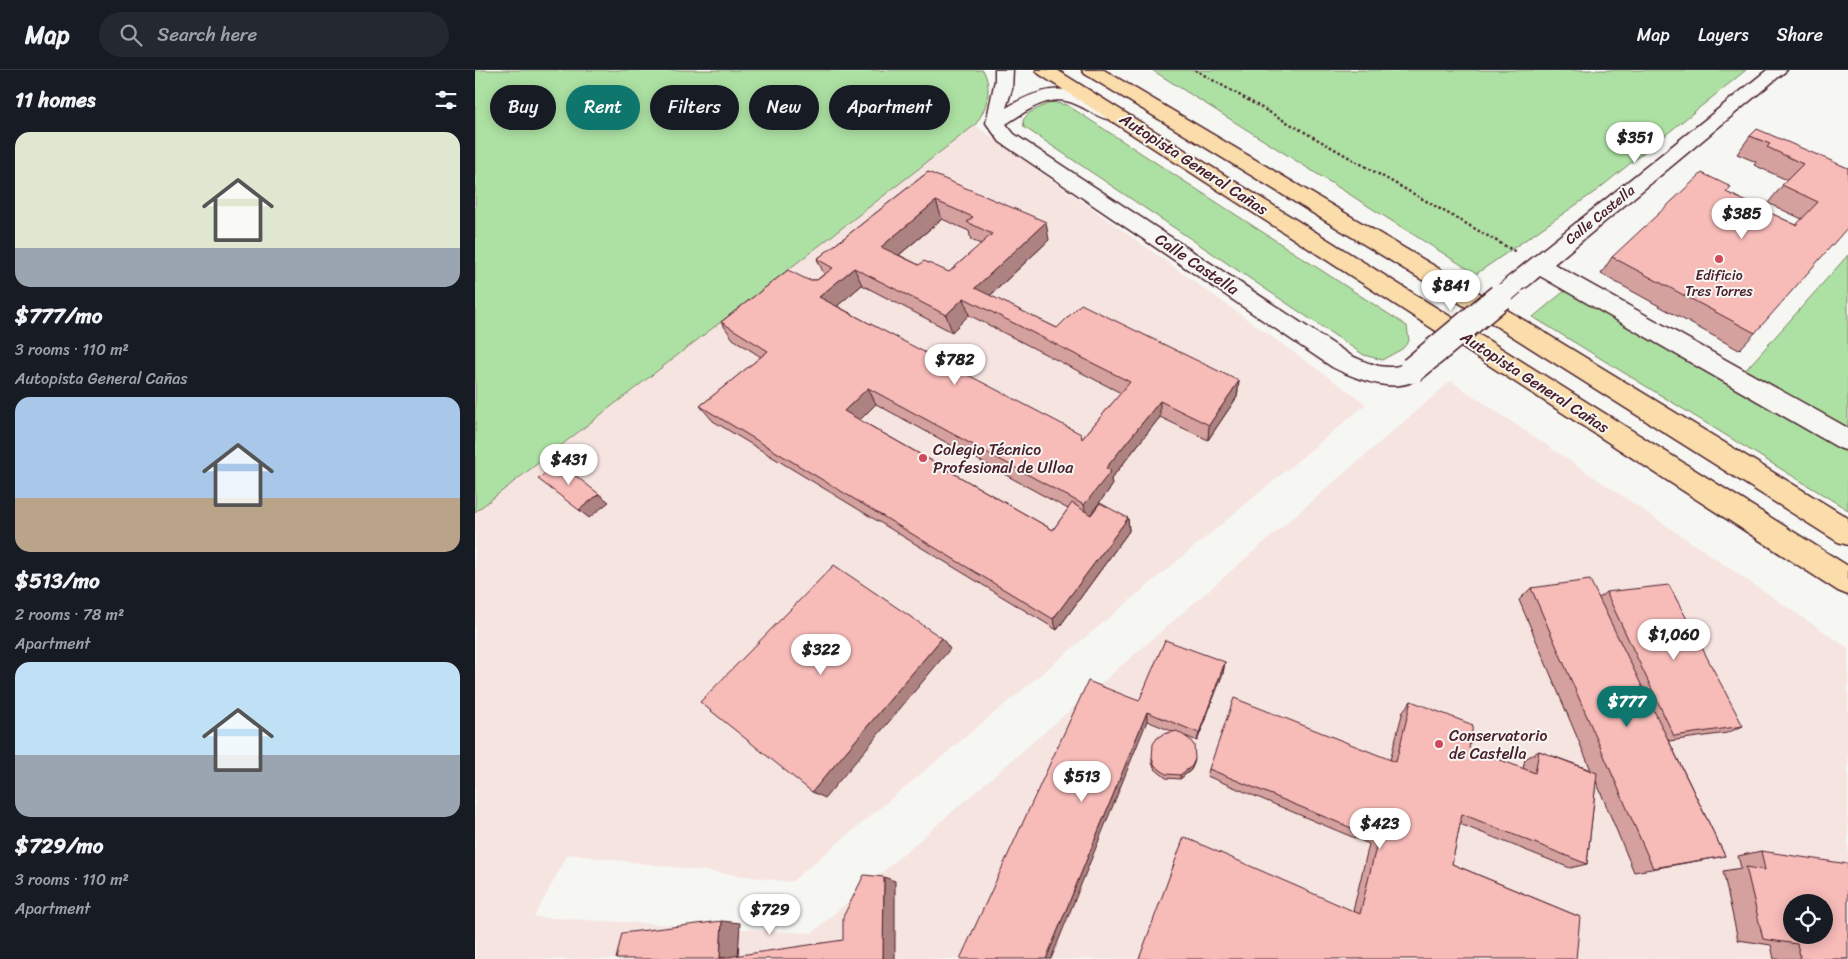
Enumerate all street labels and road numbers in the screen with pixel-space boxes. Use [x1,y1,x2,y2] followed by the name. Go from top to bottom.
[1113,104,1275,224] street label: Autopista General Cañas
[1559,178,1641,251] street label: Calle Castella
[1149,225,1246,304] street label: Calle Castella
[1454,322,1616,442] street label: Autopista General Cañas

